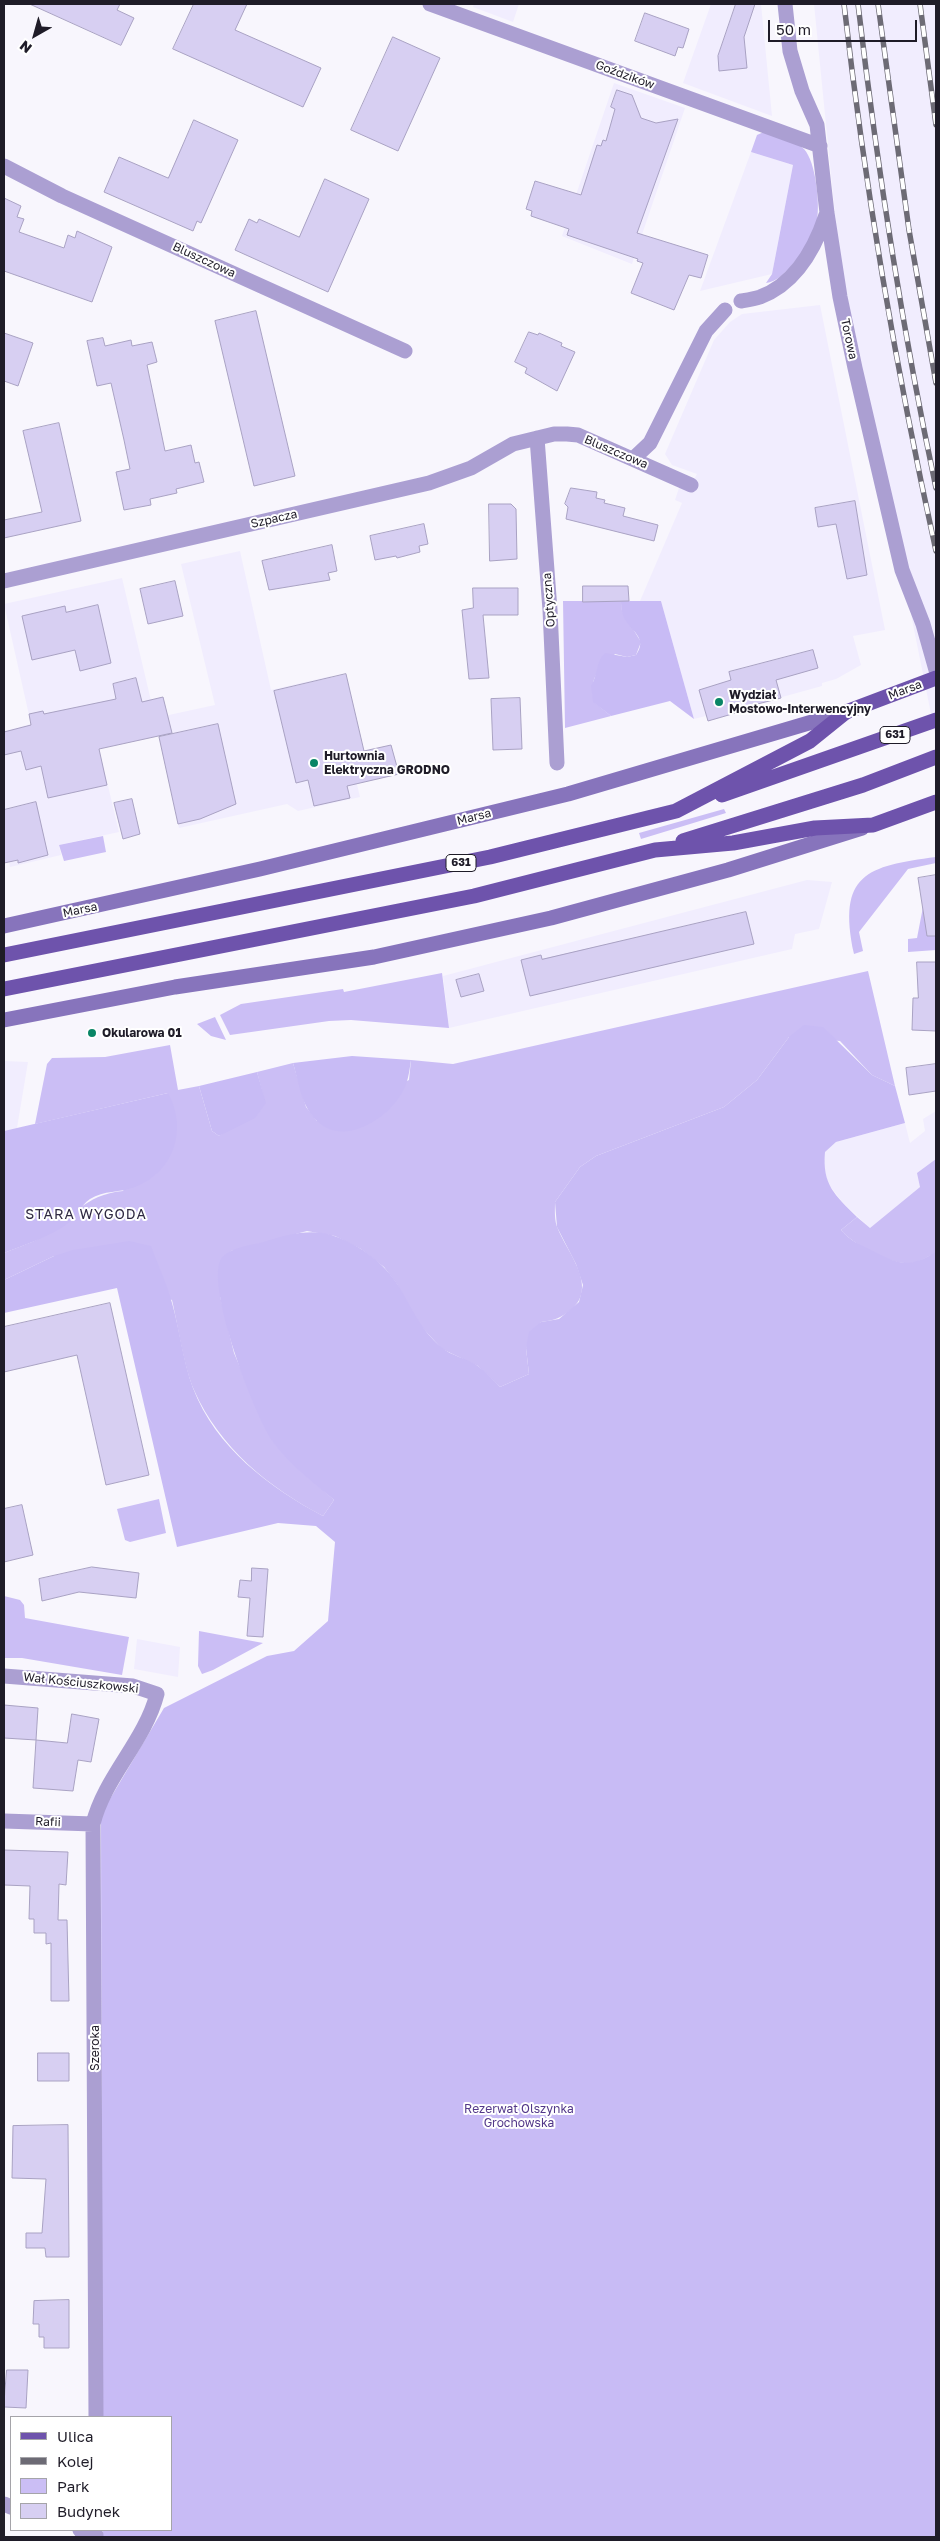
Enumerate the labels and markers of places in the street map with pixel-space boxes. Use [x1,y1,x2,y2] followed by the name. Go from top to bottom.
[729,688,871,716] place label: Wydział Mostowo-Interwencyjny
[713,696,725,708] marker: Wydział Mostowo-Interwencyjny
[324,749,450,777] place label: Hurtownia Elektryczna GRODNO
[308,757,320,769] marker: Hurtownia Elektryczna GRODNO
[102,1026,182,1040] place label: Okularowa 01
[86,1027,98,1039] marker: Okularowa 01

